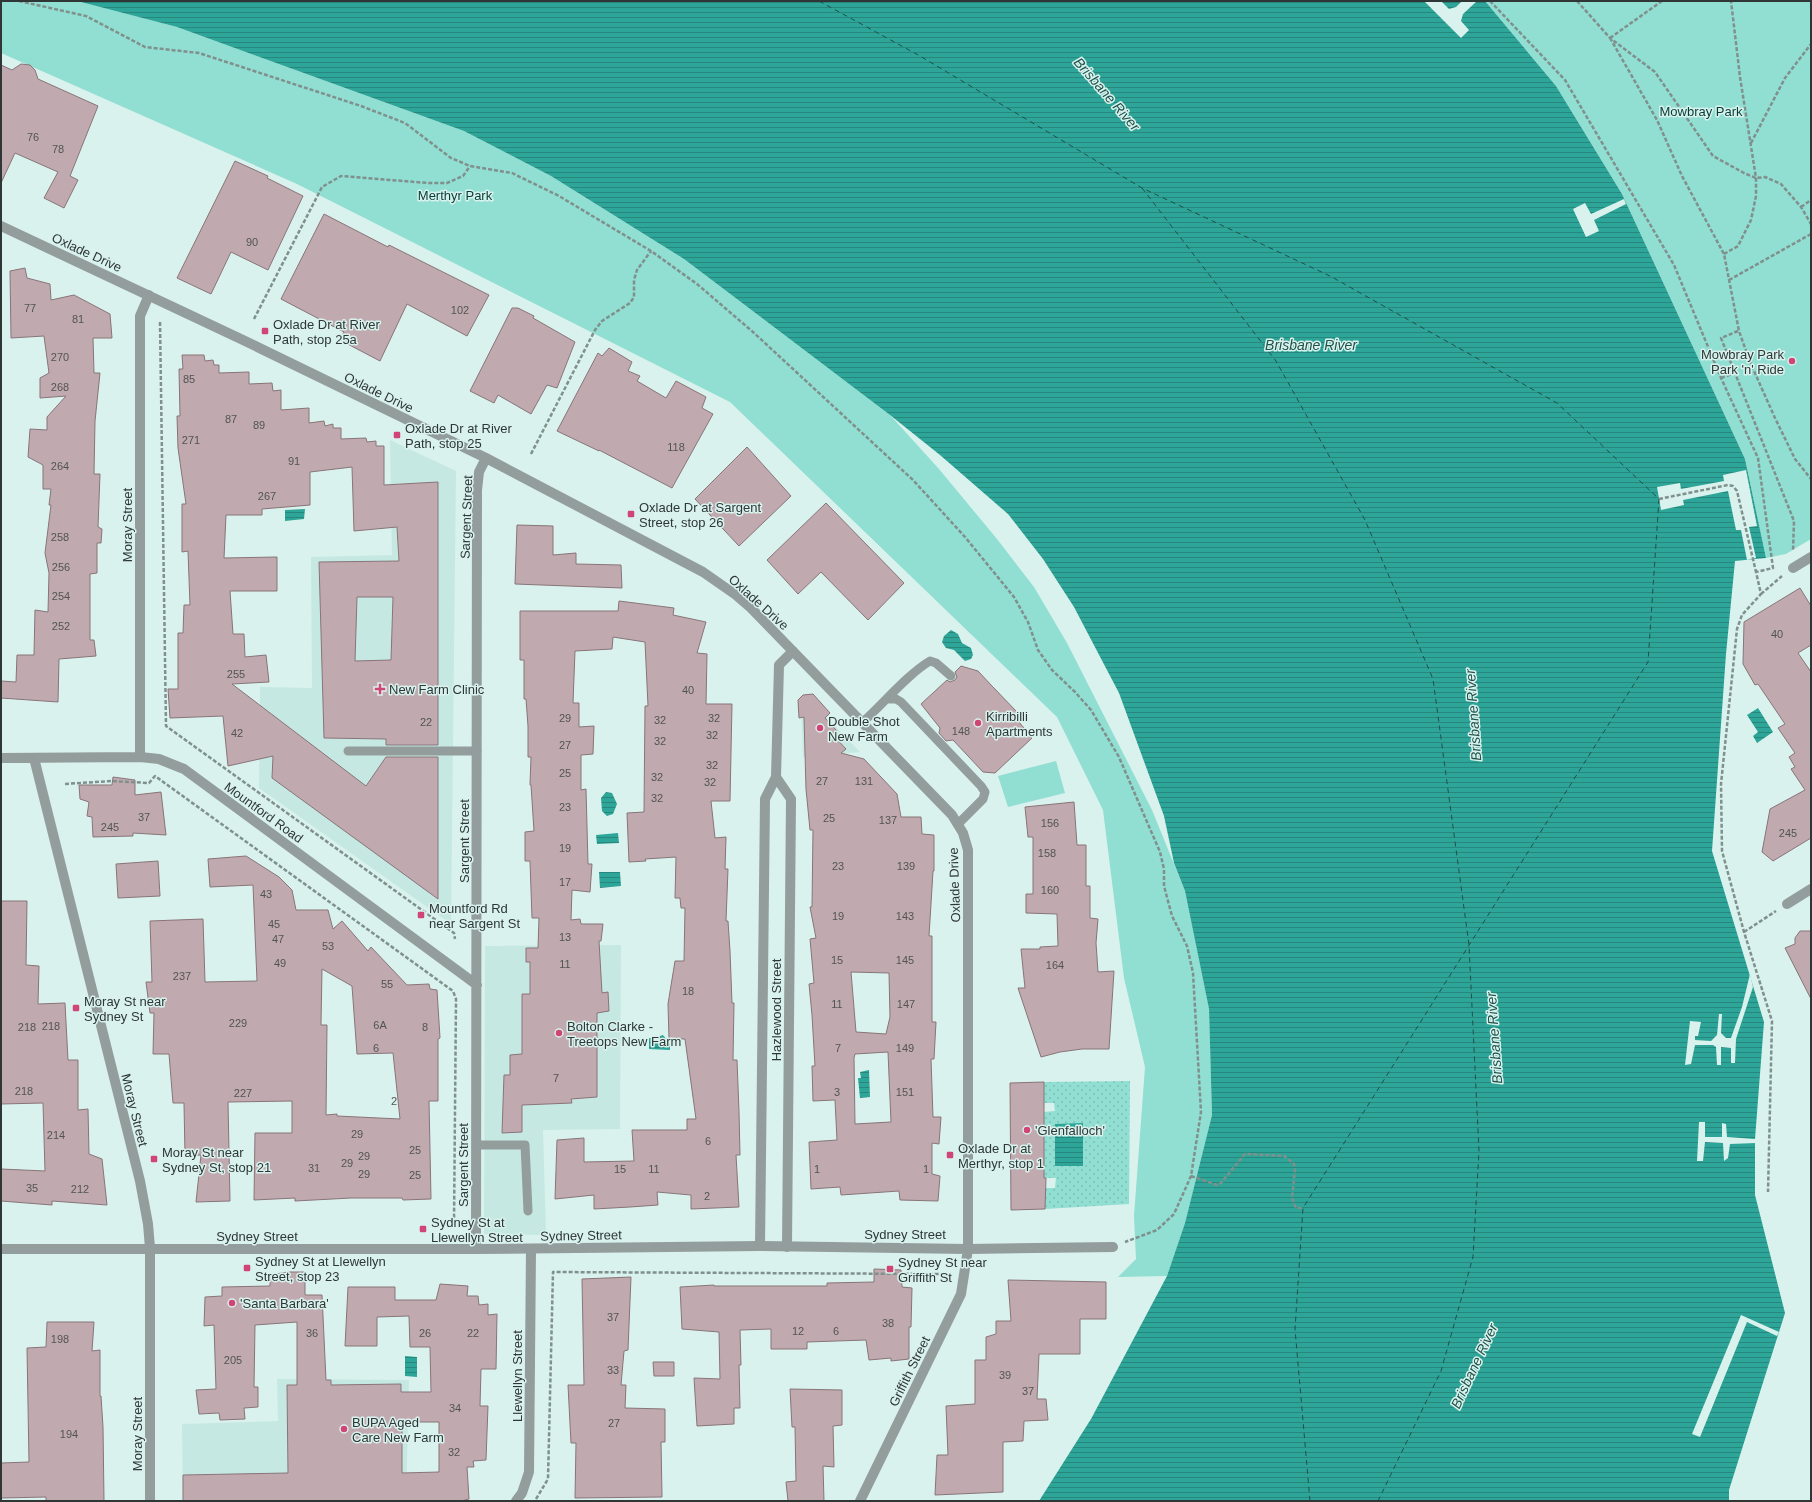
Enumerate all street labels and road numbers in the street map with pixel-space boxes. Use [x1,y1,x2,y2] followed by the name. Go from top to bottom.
[50,230,124,275] street label: Oxlade Drive
[342,369,416,416] street label: Oxlade Drive
[458,474,475,559] street label: Sargent Street
[120,487,135,562] street label: Moray Street
[726,572,792,633] street label: Oxlade Drive
[222,779,306,846] street label: Mountford Road
[457,799,472,883] street label: Sargent Street
[946,847,963,923] street label: Oxlade Drive
[769,958,784,1061] street label: Hazlewood Street
[118,1072,151,1148] street label: Moray Street
[456,1123,471,1207] street label: Sargent Street
[540,1227,622,1244] street label: Sydney Street
[864,1227,946,1242] street label: Sydney Street
[216,1229,298,1244] street label: Sydney Street
[510,1330,525,1422] street label: Llewellyn Street
[886,1333,933,1409] street label: Griffith Street
[130,1396,145,1471] street label: Moray Street

